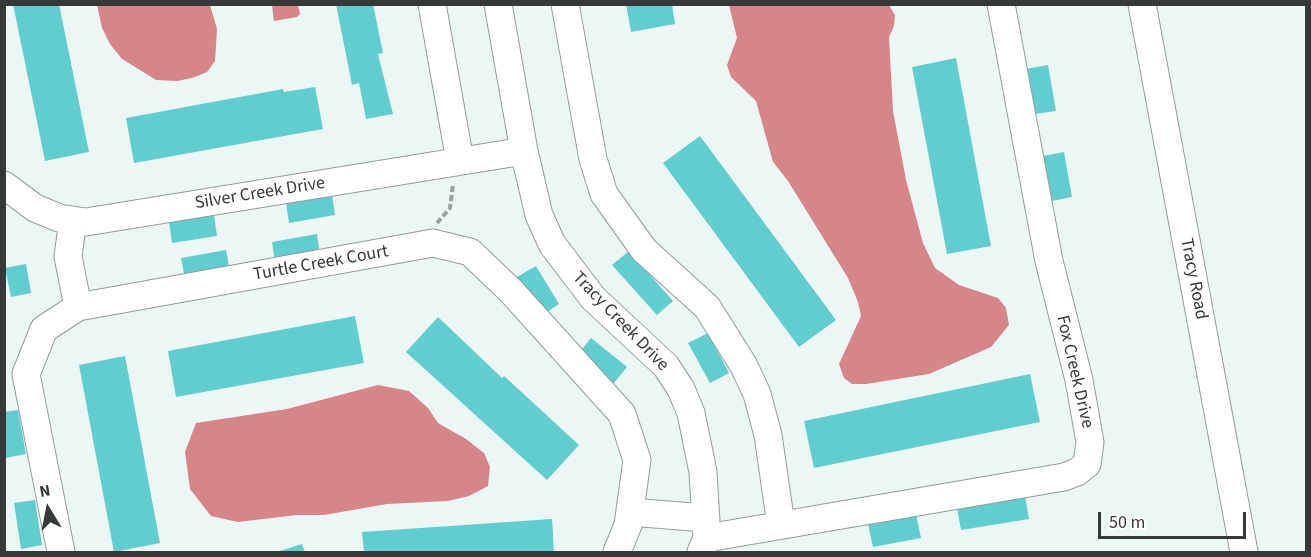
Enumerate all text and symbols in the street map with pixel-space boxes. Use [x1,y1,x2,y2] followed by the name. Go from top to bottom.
[193,173,327,215] street label: Silver Creek Drive
[1175,236,1211,322] street label: Tracy Road
[252,241,390,287] street label: Turtle Creek Court
[567,268,673,376] street label: Tracy Creek Drive
[1050,313,1098,431] street label: Fox Creek Drive
[18,479,78,539] north arrow
[38,480,52,503] text: N
[1101,500,1250,538] scale bar
[1109,510,1145,535] text: 50 m

